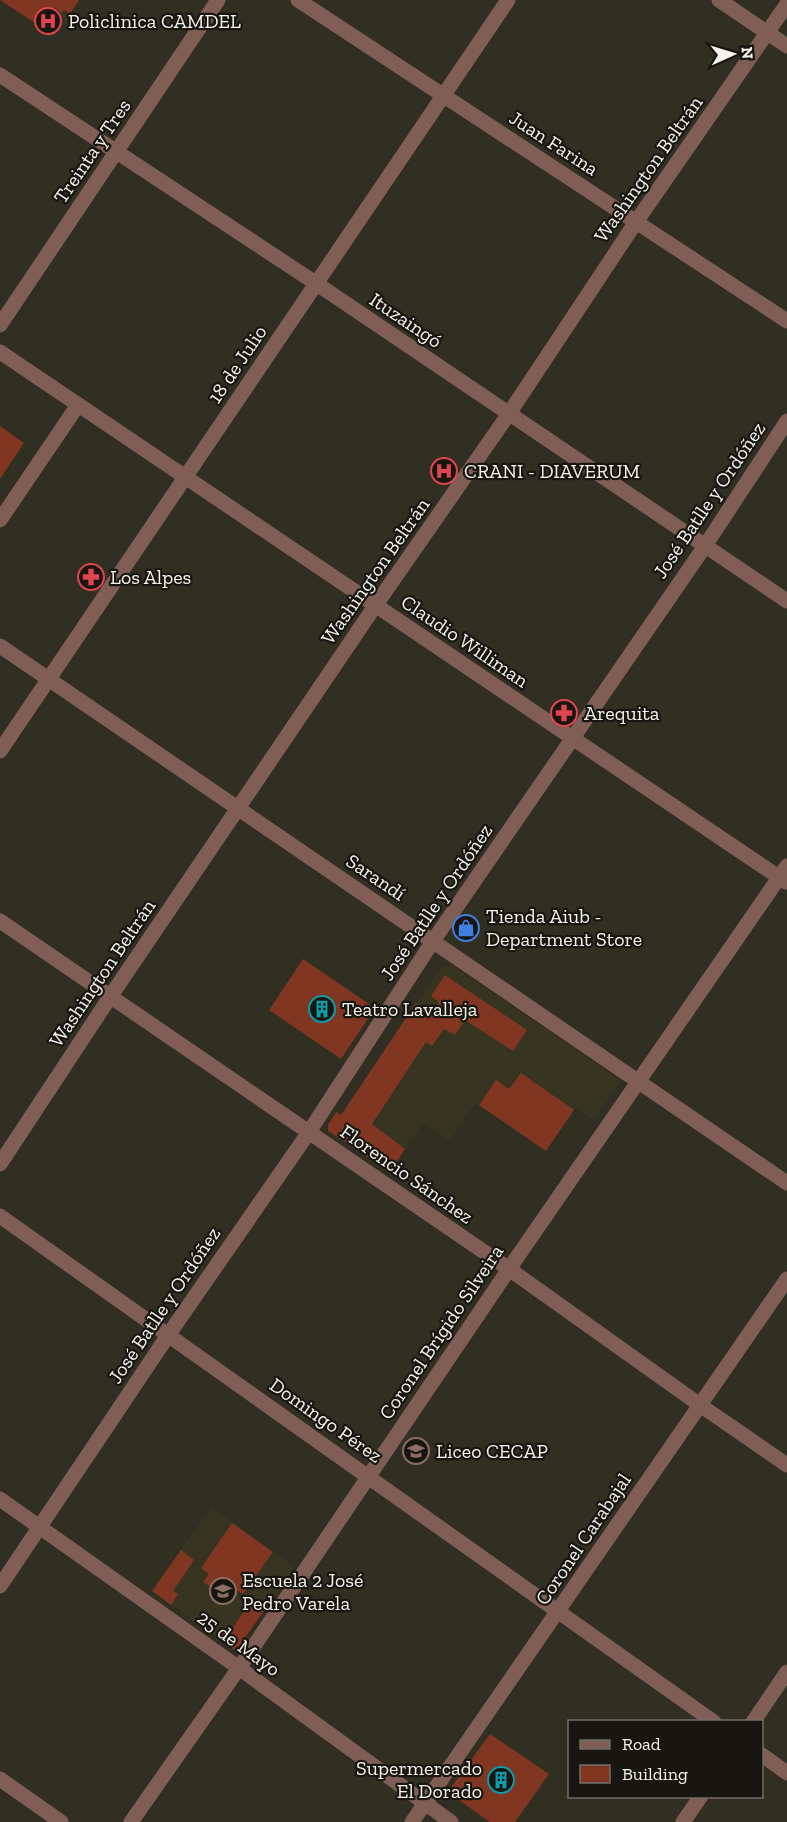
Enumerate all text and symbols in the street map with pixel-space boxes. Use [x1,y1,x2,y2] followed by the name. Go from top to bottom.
[33,6,63,36] hospital icon: Policlinica CAMDEL
[68,9,241,33] place label: Policlinica CAMDEL
[703,24,763,84] north arrow
[738,46,757,60] text: N
[589,91,708,247] street label: Washington Beltrán
[48,94,136,208] street label: Treinta y Tres
[505,105,603,181] street label: Juan Farina
[365,287,447,353] street label: Ituzaingó
[202,321,272,407] street label: 18 de Julio
[648,417,770,583] street label: José Batlle y Ordóñez
[429,456,459,486] hospital icon: CRANI - DIAVERUM
[464,459,640,483] place label: CRANI - DIAVERUM
[316,493,435,649] street label: Washington Beltrán
[76,562,106,592] pharmacy icon: Los Alpes
[110,565,191,589] place label: Los Alpes
[397,590,534,693] street label: Claudio Williman
[549,698,579,728] pharmacy icon: Arequita
[584,701,660,725] place label: Arequita
[375,819,497,985] street label: José Batlle y Ordóñez
[342,848,411,906] street label: Sarandí
[44,894,161,1051] street label: Washington Beltrán
[486,904,642,951] place label: Tienda Aiub - Department Store
[451,913,481,943] shop icon: Tienda Aiub - Department Store
[307,994,337,1024] building icon: Teatro Lavalleja
[342,997,478,1021] place label: Teatro Lavalleja
[336,1119,478,1229] street label: Florencio Sánchez
[103,1222,225,1388] street label: José Batlle y Ordóñez
[374,1240,509,1424] street label: Coronel Brígido Silveira
[265,1372,387,1468] street label: Domingo Pérez
[401,1436,431,1466] school or university icon: Liceo CECAP
[436,1439,548,1463] place label: Liceo CECAP
[530,1469,636,1609] street label: Coronel Carabajal
[242,1568,363,1615] place label: Escuela 2 José Pedro Varela
[208,1576,238,1606] school or university icon: Escuela 2 José Pedro Varela
[193,1605,285,1681] street label: 25 de Mayo
[568,1720,763,1798] legend
[622,1733,661,1755] text: Road
[356,1756,482,1803] place label: Supermercado El Dorado
[622,1763,688,1785] text: Building
[486,1765,516,1795] building icon: Supermercado El Dorado

